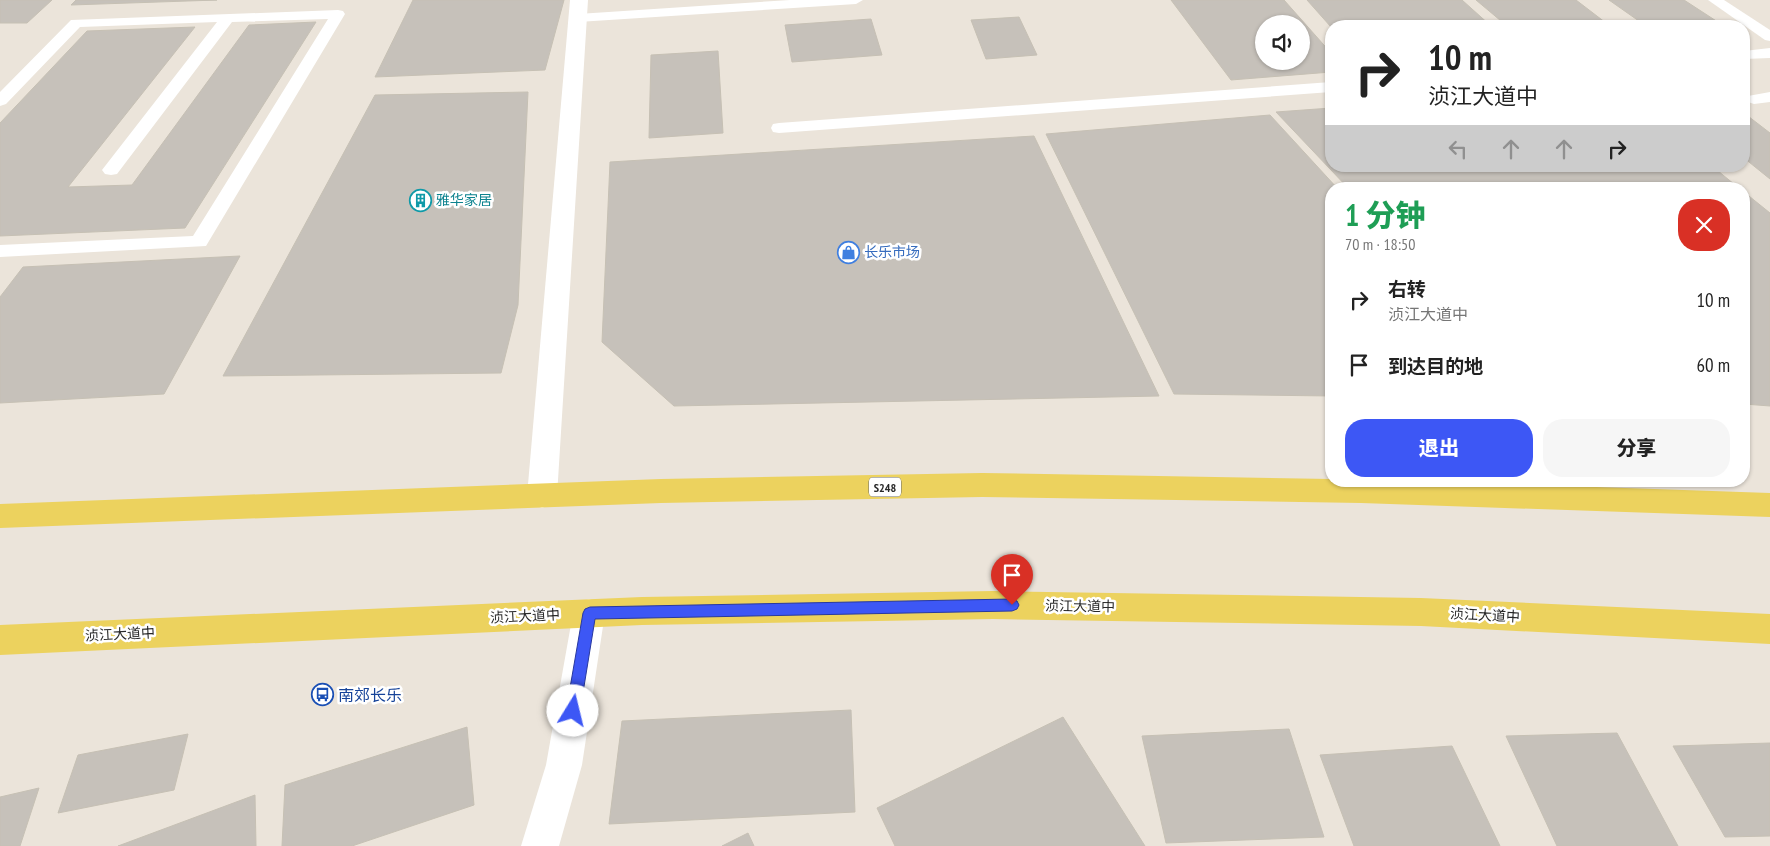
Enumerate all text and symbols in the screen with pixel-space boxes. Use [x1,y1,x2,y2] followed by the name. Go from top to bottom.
[1255,15,1310,70] map controls
[1255,15,1310,70] button: sound
[1428,34,1492,80] text: 10 m
[1345,40,1410,105] icon: right
[1428,82,1538,110] text: 浈江大道中
[1444,135,1472,163] icon: left
[1497,135,1525,163] icon: ahead
[1550,135,1578,163] icon: ahead
[1603,135,1631,163] icon: right
[408,188,432,212] building icon: 雅华家居
[436,191,492,209] place label: 雅华家居
[1345,195,1426,234] text: 1 分钟
[1678,199,1730,251] button: close
[1345,234,1416,254] text: 70 m · 18:50
[836,240,860,264] shop icon: 长乐市场
[864,243,920,261] place label: 长乐市场
[1388,277,1426,301] text: 右转
[1345,286,1373,314] icon: right
[1697,288,1730,312] text: 10 m
[1388,304,1468,324] text: 浈江大道中
[1345,351,1373,379] icon: arrive
[1697,353,1730,377] text: 60 m
[1388,354,1483,378] text: 到达目的地
[1345,419,1533,477] button: 退出
[1543,419,1730,477] button: 分享
[869,478,901,497] road number: S248
[991,554,1033,605] pin
[998,561,1026,589] icon: arrive
[1045,596,1115,616] street label: 浈江大道中
[1450,604,1520,626] street label: 浈江大道中
[490,605,560,627] street label: 浈江大道中
[85,623,155,645] street label: 浈江大道中
[310,683,334,707] bus stop icon: 南郊长乐
[546,684,598,736] position arrow
[338,685,402,705] place label: 南郊长乐

